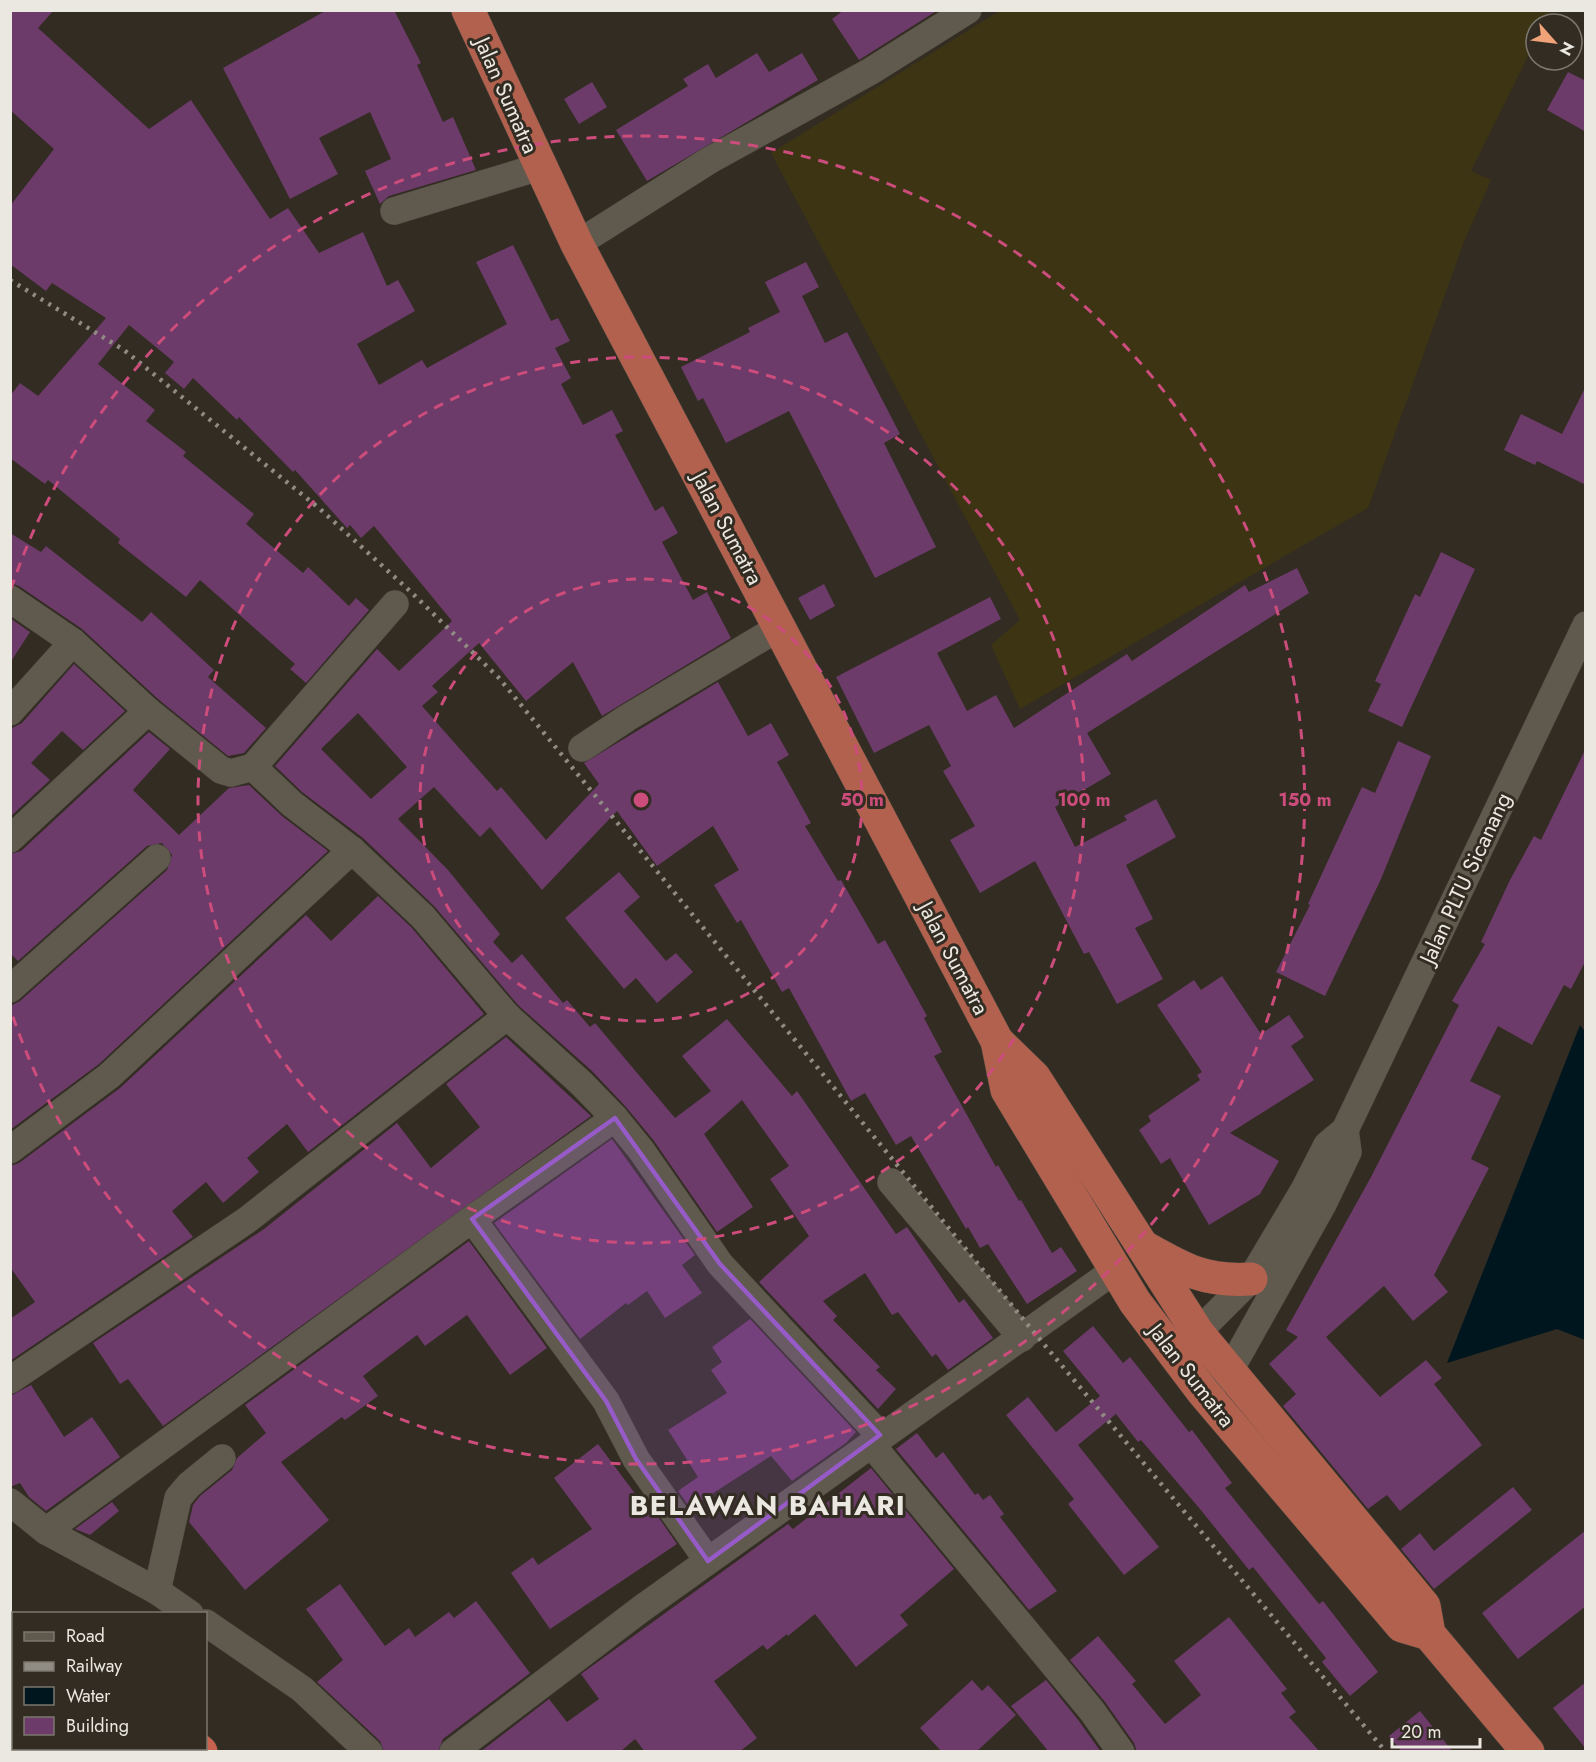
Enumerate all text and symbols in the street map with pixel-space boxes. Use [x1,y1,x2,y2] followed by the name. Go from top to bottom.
[1524,12,1584,72] north arrow
[466,29,547,158] street label: Jalan Sumatra
[1554,38,1580,60] text: N
[683,463,771,590] street label: Jalan Sumatra
[840,787,884,813] text: 50 m
[1057,787,1111,813] text: 100 m
[1279,787,1331,813] text: 150 m
[1410,787,1519,972] street label: Jalan PLTU Sicanang
[631,790,651,810] centre of rings
[909,893,997,1020] street label: Jalan Sumatra
[1139,1314,1243,1434] street label: Jalan Sumatra
[630,1485,906,1526] district label: BELAWAN BAHARI
[12,1612,207,1750] legend
[66,1623,105,1649] text: Road
[66,1653,122,1679] text: Railway
[66,1683,111,1709] text: Water
[1392,1711,1480,1749] scale bar
[66,1713,129,1739] text: Building
[1401,1719,1441,1745] text: 20 m

